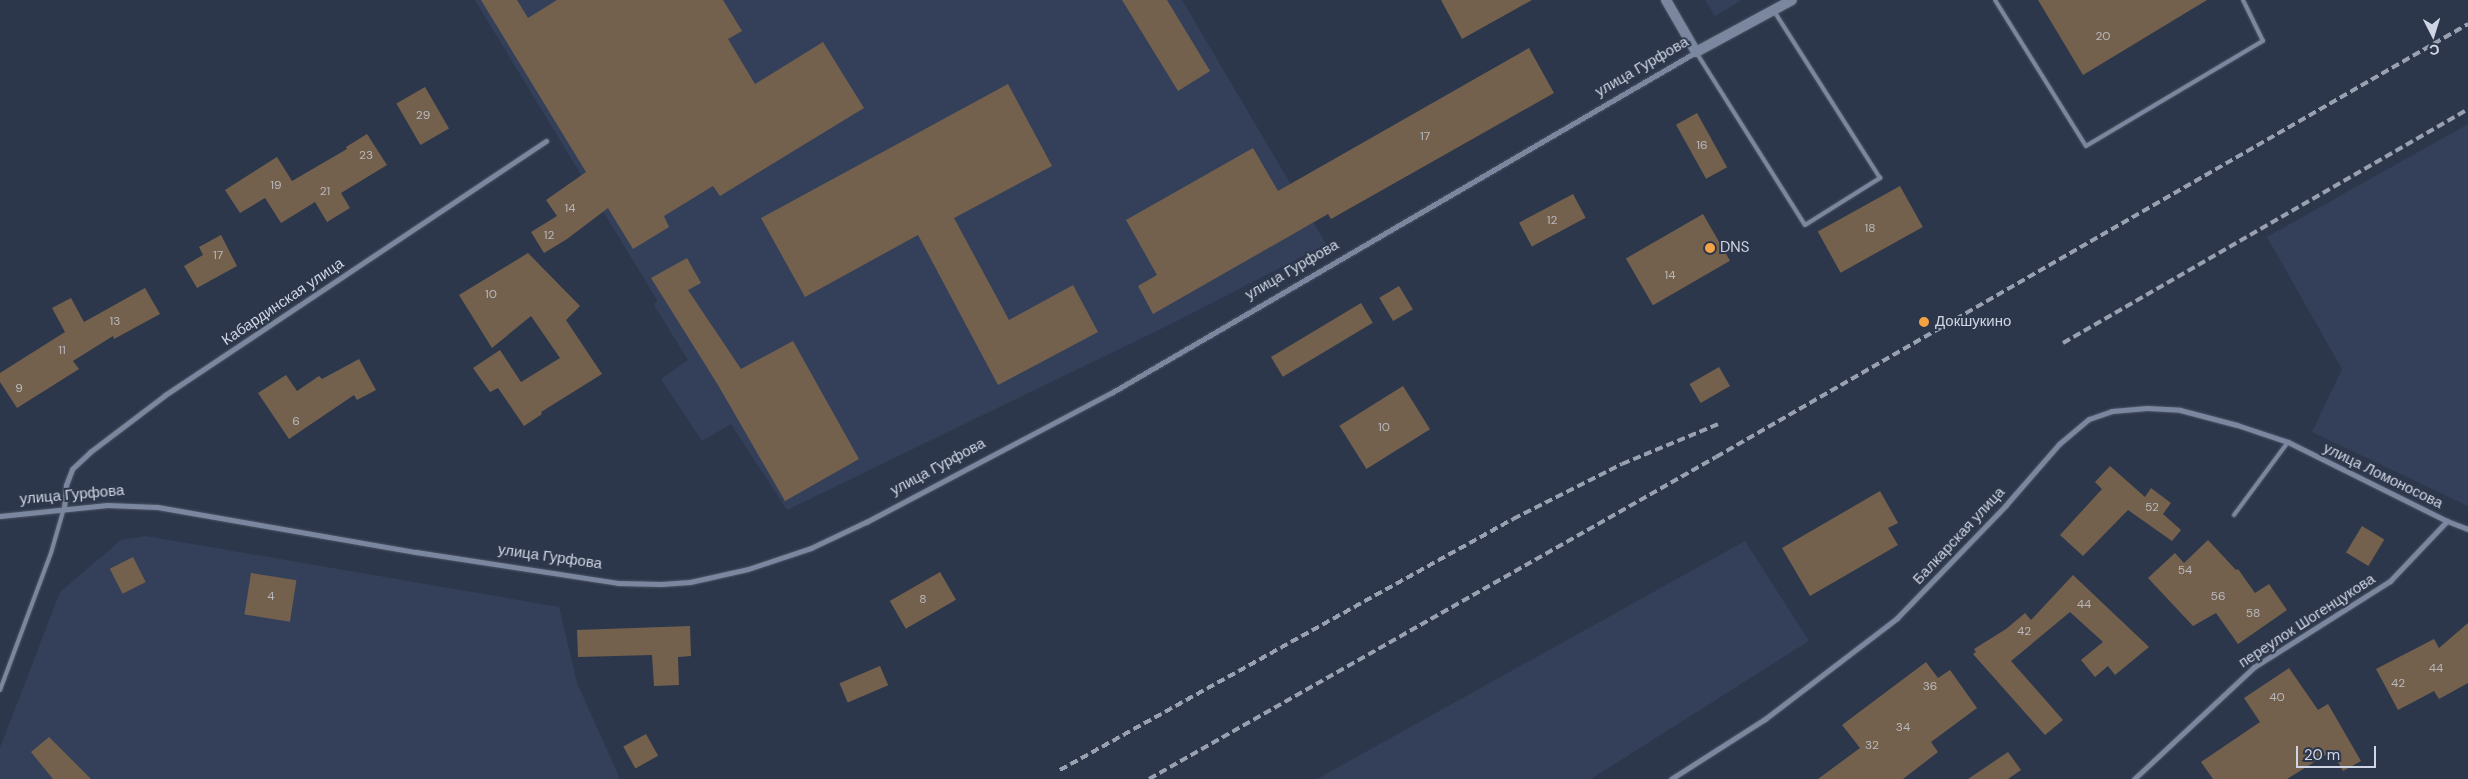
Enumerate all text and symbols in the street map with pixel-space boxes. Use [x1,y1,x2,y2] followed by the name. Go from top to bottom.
[2408,10,2458,60] north arrow
[2096,30,2110,44] house number: 20
[1592,33,1692,101] street label: улица Гурфова
[2428,41,2440,59] text: С
[416,109,430,123] house number: 29
[1420,130,1430,144] house number: 17
[1696,139,1708,153] house number: 16
[359,149,373,163] house number: 23
[270,179,282,193] house number: 19
[320,185,330,199] house number: 21
[564,202,576,216] house number: 14
[1547,214,1557,228] house number: 12
[1864,222,1876,236] house number: 18
[544,229,554,243] house number: 12
[1242,236,1342,304] street label: улица Гурфова
[1720,239,1749,257] place label: DNS
[1704,242,1716,254] marker: DNS
[213,249,223,263] house number: 17
[219,255,347,349] street label: Кабардинская улица
[1664,269,1676,283] house number: 14
[485,288,497,302] house number: 10
[1935,313,2011,331] place label: Докшукино
[110,315,120,329] house number: 13
[1917,315,1931,329] marker: Докшукино
[58,344,66,358] house number: 11
[15,382,23,396] house number: 9
[292,415,300,429] house number: 6
[1378,421,1390,435] house number: 10
[887,434,989,500] street label: улица Гурфова
[2320,439,2446,513] street label: улица Ломоносова
[19,481,125,509] street label: улица Гурфова
[1909,484,2009,588] street label: Балкарская улица
[2145,501,2159,515] house number: 52
[497,541,603,573] street label: улица Гурфова
[2178,564,2192,578] house number: 54
[2235,570,2379,672] street label: переулок Шогенцукова
[267,590,275,604] house number: 4
[2211,590,2225,604] house number: 56
[919,593,927,607] house number: 8
[2077,598,2091,612] house number: 44
[2246,607,2260,621] house number: 58
[2017,625,2031,639] house number: 42
[2429,662,2443,676] house number: 44
[2391,677,2405,691] house number: 42
[1923,680,1937,694] house number: 36
[2269,691,2285,705] house number: 40
[1896,721,1910,735] house number: 34
[2298,736,2378,768] scale bar
[1865,739,1879,753] house number: 32
[2304,745,2340,765] text: 20 m

